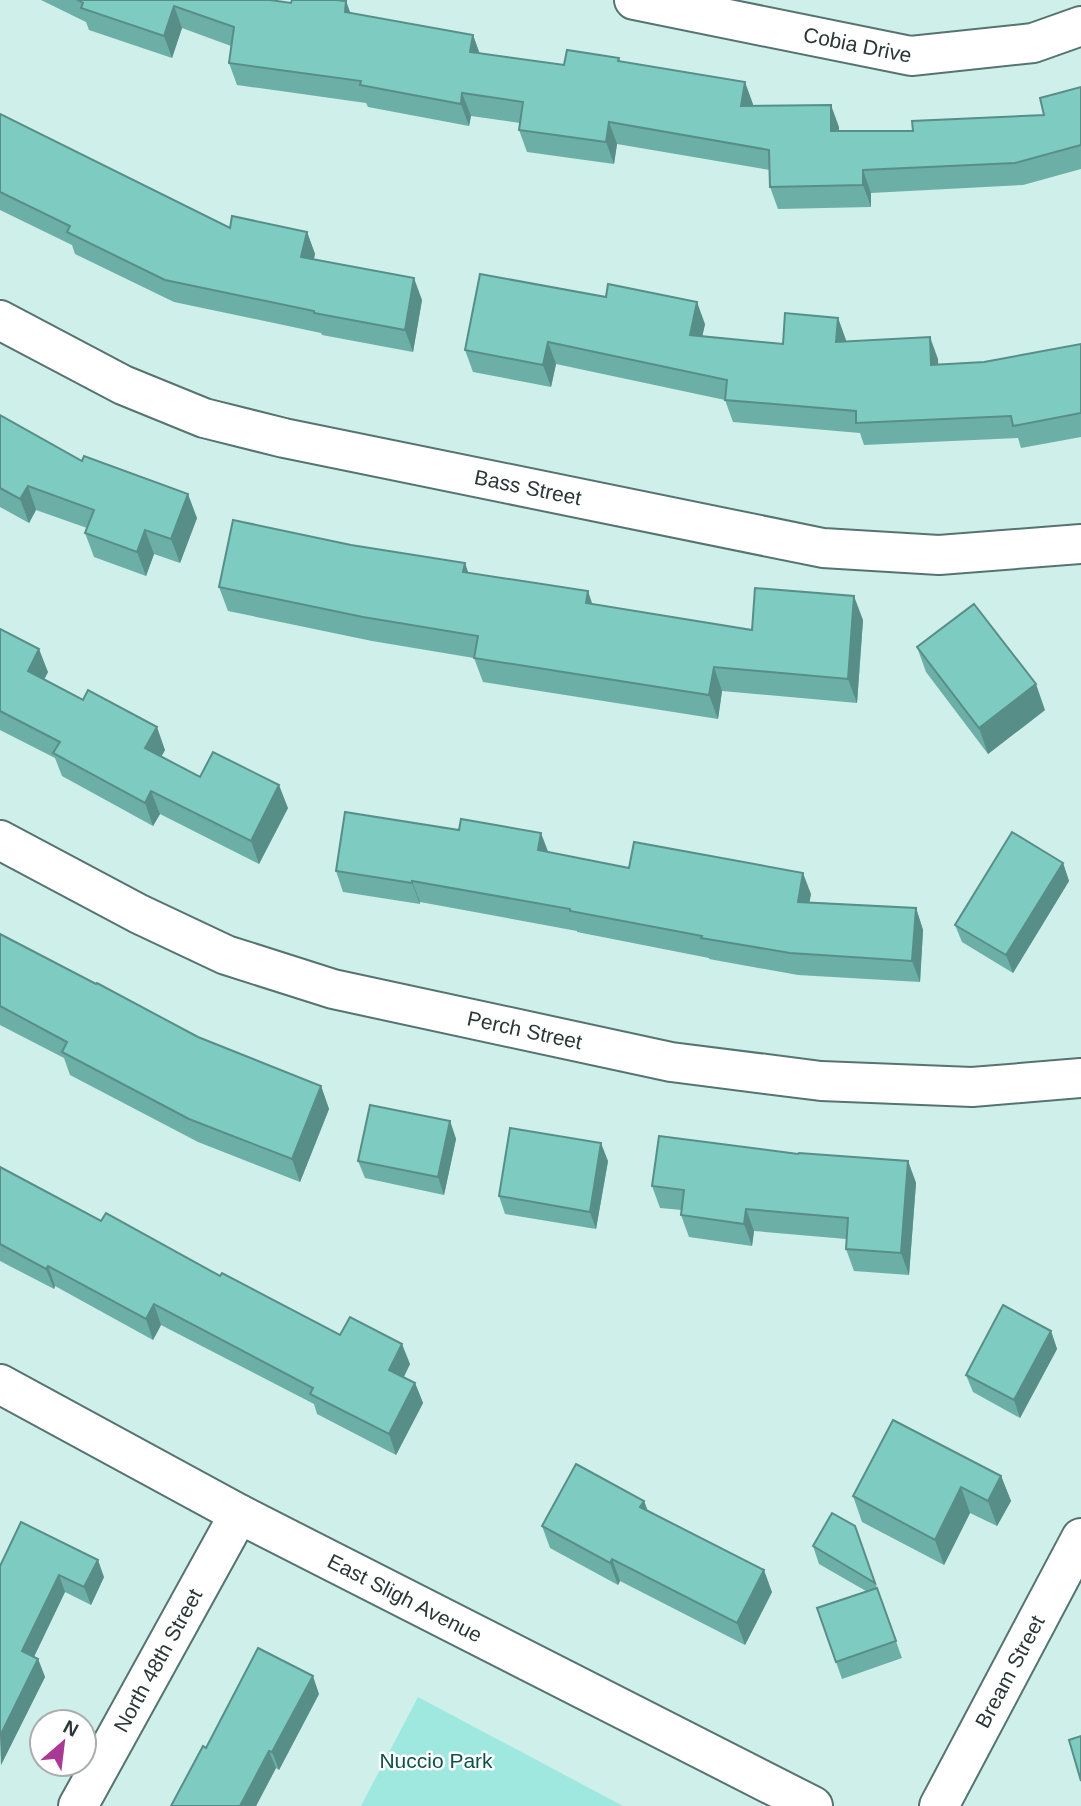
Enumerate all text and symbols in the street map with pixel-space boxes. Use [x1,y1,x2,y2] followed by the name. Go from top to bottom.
[801,23,914,67] street label: Cobia Drive
[473,465,584,509] street label: Bass Street
[465,1006,584,1054] street label: Perch Street
[324,1549,486,1647] street label: East Sligh Avenue
[109,1585,207,1736] street label: North 48th Street
[971,1611,1049,1732] street label: Bream Street
[28,1708,98,1778] north arrow
[60,1716,82,1741] text: N
[379,1749,493,1772] park label: Nuccio Park

